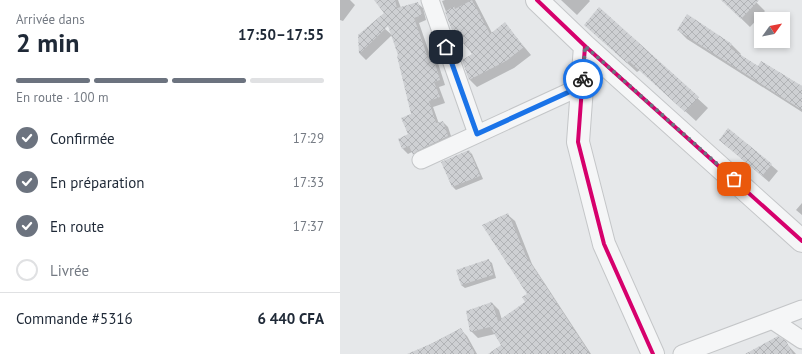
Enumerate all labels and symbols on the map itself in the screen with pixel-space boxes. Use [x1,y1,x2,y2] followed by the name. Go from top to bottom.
[754,12,790,48] north arrow
[429,30,463,64] pin
[563,59,603,99] courier
[717,162,751,196] pin

